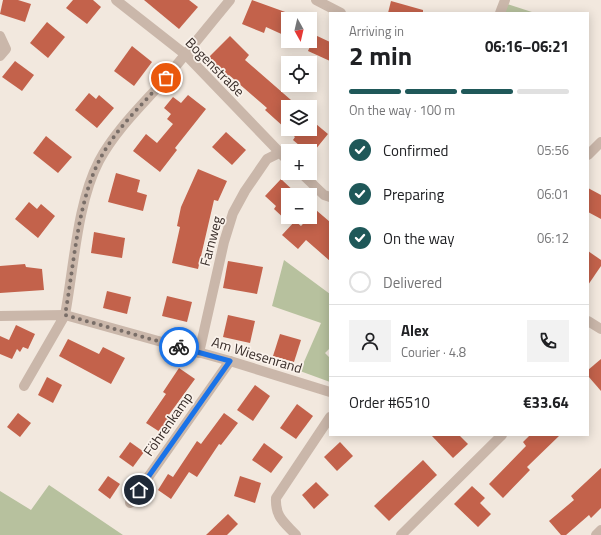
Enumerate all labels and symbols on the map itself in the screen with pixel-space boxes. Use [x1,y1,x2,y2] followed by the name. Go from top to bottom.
[281,12,317,48] north arrow
[181,32,250,101] street label: Bogenstraße
[149,61,183,95] pin
[194,213,227,268] street label: Farnweg
[159,327,199,367] courier
[209,331,305,378] street label: Am Wiesenrand
[138,387,197,460] street label: Föhrenkamp
[122,473,156,507] pin

